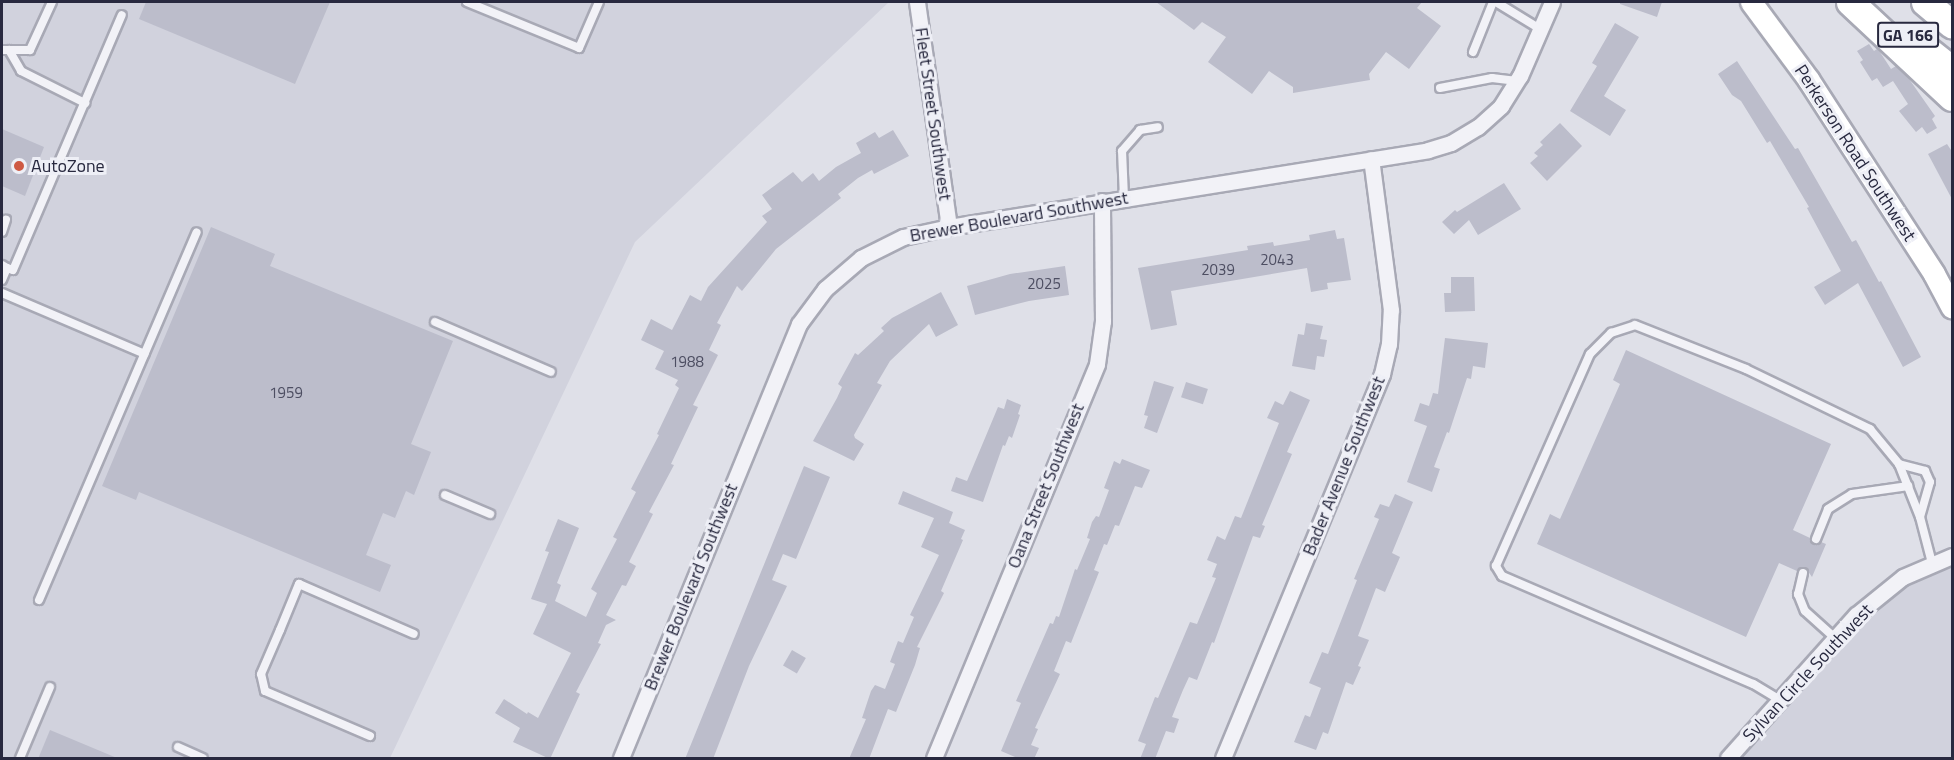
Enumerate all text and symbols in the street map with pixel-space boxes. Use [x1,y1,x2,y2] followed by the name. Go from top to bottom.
[1876,22,1940,48] road number: GA 166
[910,26,956,202] street label: Fleet Street Southwest
[1790,61,1920,245] street label: Perkerson Road Southwest
[31,155,105,177] place label: AutoZone
[12,159,26,173] marker: AutoZone
[908,187,1130,247] street label: Brewer Boulevard Southwest
[1260,251,1294,269] house number: 2043
[1201,261,1235,279] house number: 2039
[1027,275,1061,293] house number: 2025
[670,353,704,371] house number: 1988
[1298,373,1390,559] street label: Bader Avenue Southwest
[269,384,303,402] house number: 1959
[1003,400,1089,572] street label: Oana Street Southwest
[640,480,742,694] street label: Brewer Boulevard Southwest
[1739,600,1877,746] street label: Sylvan Circle Southwest

